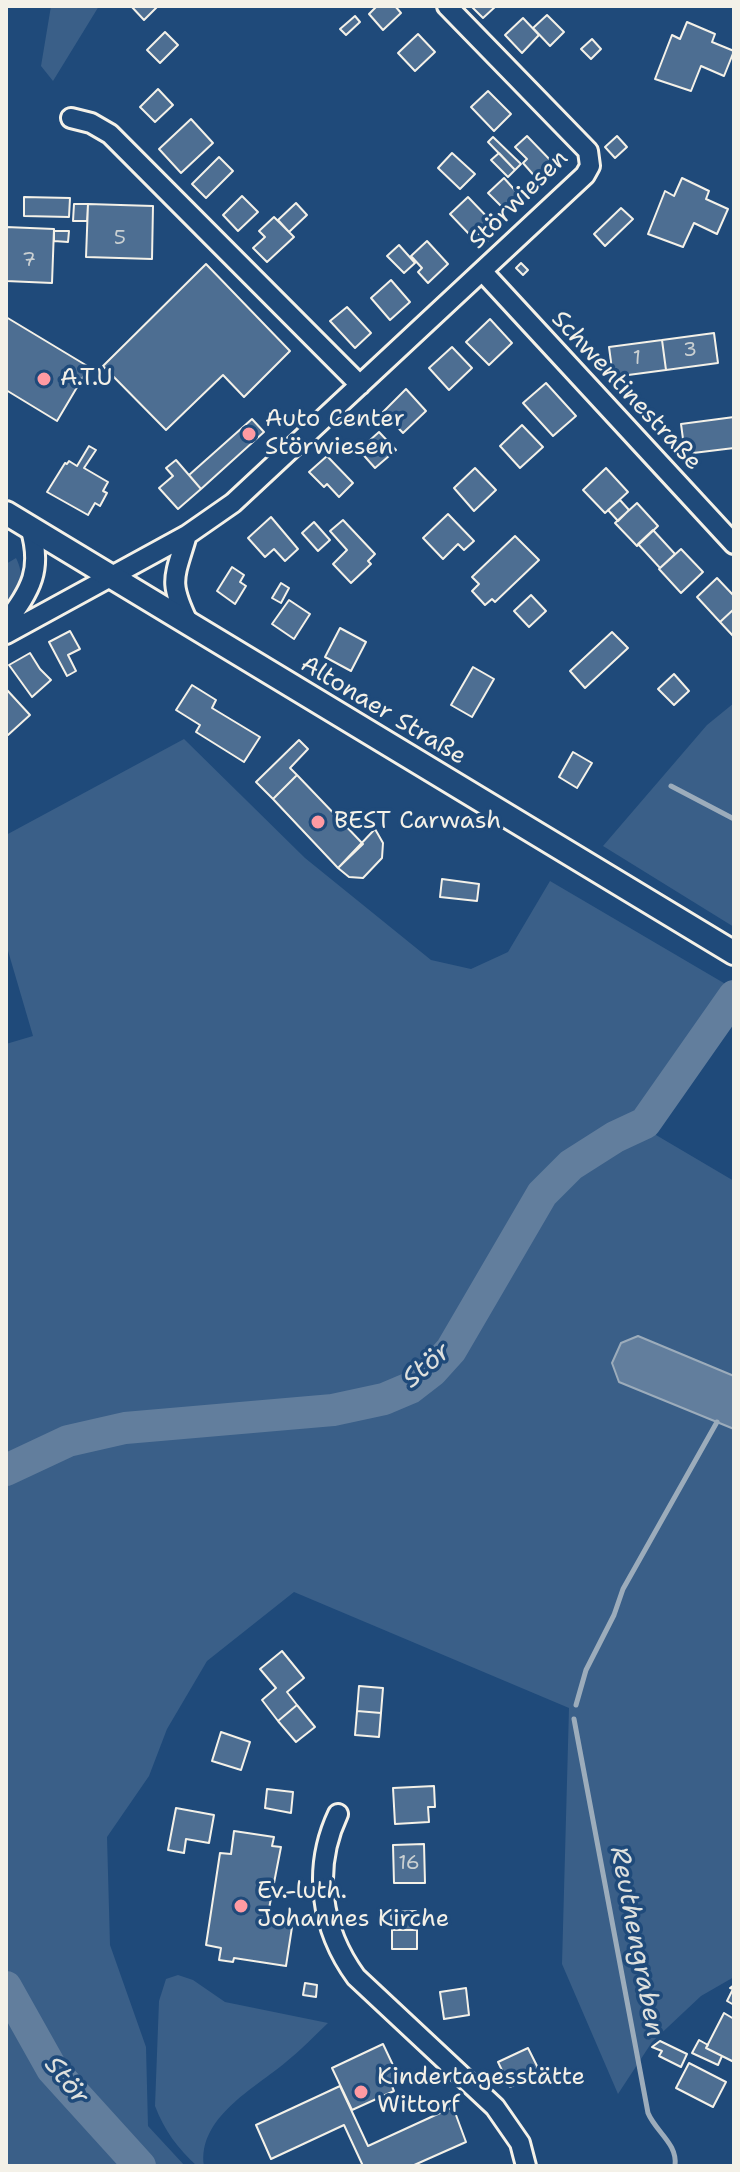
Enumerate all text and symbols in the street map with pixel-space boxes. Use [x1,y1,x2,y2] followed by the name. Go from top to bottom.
[463,144,575,256] street label: Störwiesen
[114,227,126,251] house number: 5
[22,249,36,273] house number: 7
[545,305,707,477] street label: Schwentinestraße
[683,339,697,363] house number: 3
[633,347,641,371] house number: 1
[60,365,113,393] place label: A.T.U
[35,370,53,388] marker: A.T.U
[265,406,405,462] place label: Auto Center Störwiesen
[240,425,258,443] marker: Auto Center Störwiesen
[295,650,471,772] street label: Altonaer Straße
[334,808,501,836] place label: BEST Carwash
[309,813,327,831] marker: BEST Carwash
[397,1337,457,1395] water label: Stör
[602,1844,670,2040] water label: Reuthengraben
[398,1852,420,1876] house number: 16
[257,1878,449,1934] place label: Ev.-luth. Johannes Kirche
[232,1897,250,1915] marker: Ev.-luth. Johannes Kirche
[37,2050,95,2112] water label: Stör
[377,2064,585,2120] place label: Kindertagesstätte Wittorf
[352,2083,370,2101] marker: Kindertagesstätte Wittorf

